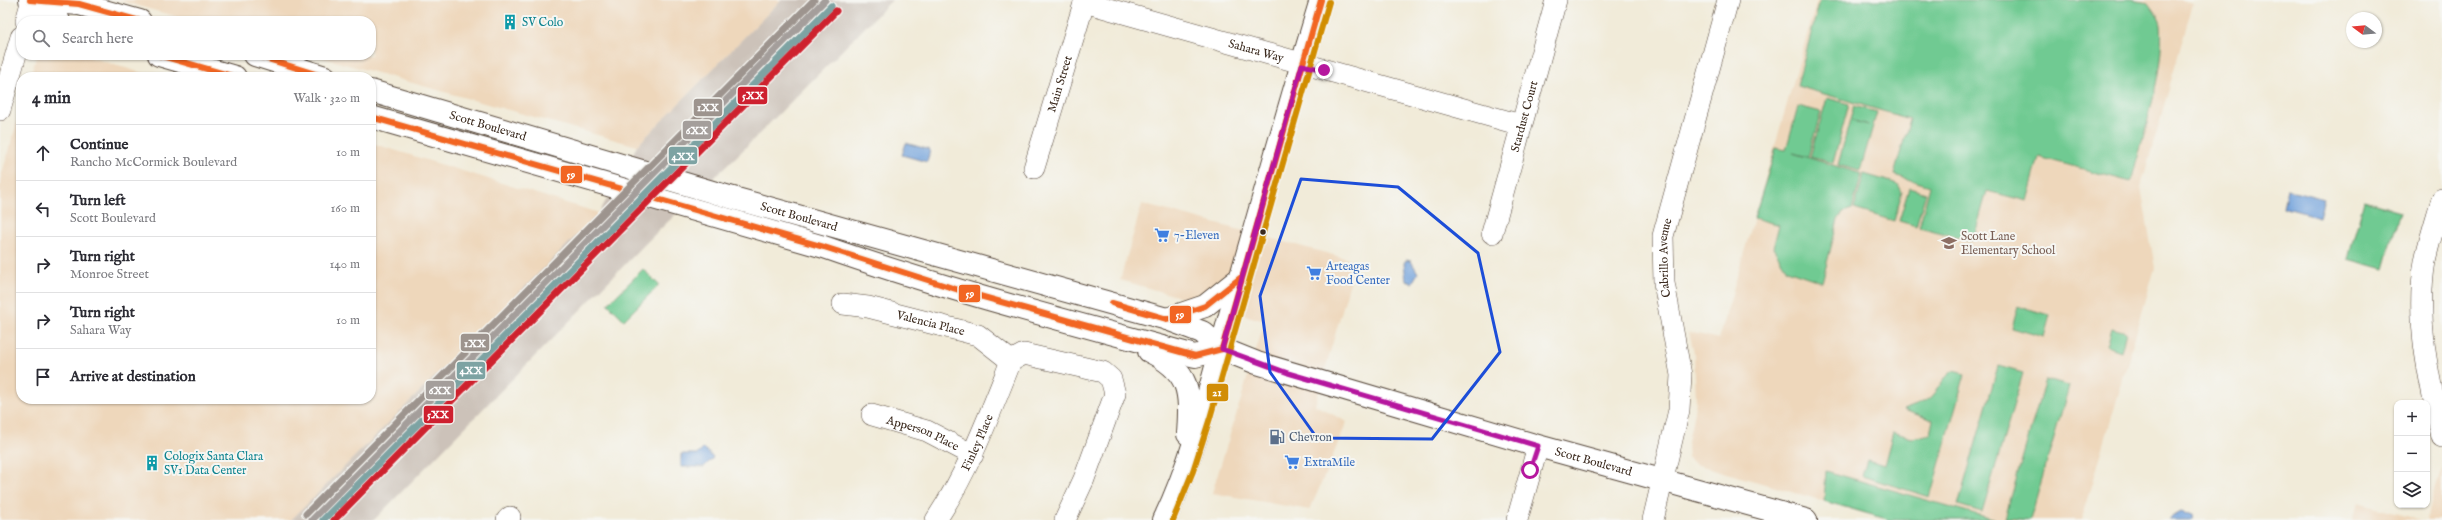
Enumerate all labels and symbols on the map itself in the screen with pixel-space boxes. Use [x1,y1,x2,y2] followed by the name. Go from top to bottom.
[2346,12,2382,48] north arrow
[501,13,519,31] building icon: SV Colo
[522,15,564,30] place label: SV Colo
[1227,36,1286,65] street label: Sahara Way
[1044,54,1075,114] street label: Main Street
[1315,61,1333,79] route end
[1507,79,1541,154] street label: Stardust Court
[737,86,768,105] line badge: 5XX
[742,89,765,103] text: 5XX
[693,98,723,117] line badge: 1XX
[697,101,720,115] text: 1XX
[448,107,529,144] street label: Scott Boulevard
[682,120,712,140] line badge: 6XX
[686,124,709,138] text: 6XX
[668,146,698,165] line badge: 4XX
[670,150,696,164] text: 4XX
[560,165,583,184] line badge: 59
[567,168,576,182] text: 59
[759,198,840,234] street label: Scott Boulevard
[1655,216,1675,299] street label: Cabrillo Avenue
[1153,226,1171,244] supermarket icon: 7-Eleven
[1258,227,1268,237] unlabelled marker
[1174,228,1220,243] place label: 7-Eleven
[1961,229,2056,258] place label: Scott Lane Elementary School
[1940,234,1958,252] school or university icon: Scott Lane Elementary School
[1325,259,1391,288] place label: Arteagas Food Center
[1305,264,1323,282] supermarket icon: Arteagas Food Center
[958,284,981,303] line badge: 59
[966,287,975,301] text: 59
[1169,305,1192,324] line badge: 59
[894,307,967,339] street label: Valencia Place
[1176,308,1185,322] text: 59
[460,333,490,352] line badge: 1XX
[464,337,487,351] text: 1XX
[456,361,486,380] line badge: 4XX
[458,364,484,378] text: 4XX
[425,380,455,400] line badge: 6XX
[1206,383,1229,402] line badge: 21
[429,384,452,398] text: 6XX
[1212,386,1222,400] text: 21
[423,405,454,424] line badge: 5XX
[427,408,450,422] text: 5XX
[958,411,997,473] street label: Finley Place
[884,412,962,454] street label: Apperson Place
[1268,428,1286,446] fuel station icon: Chevron
[1289,430,1333,445] place label: Chevron
[1553,444,1634,479] street label: Scott Boulevard
[164,449,264,478] place label: Cologix Santa Clara SV1 Data Center
[1283,453,1301,471] supermarket icon: ExtraMile
[143,454,161,472] building icon: Cologix Santa Clara SV1 Data Center
[1304,455,1356,470] place label: ExtraMile
[1521,461,1539,479] route start

